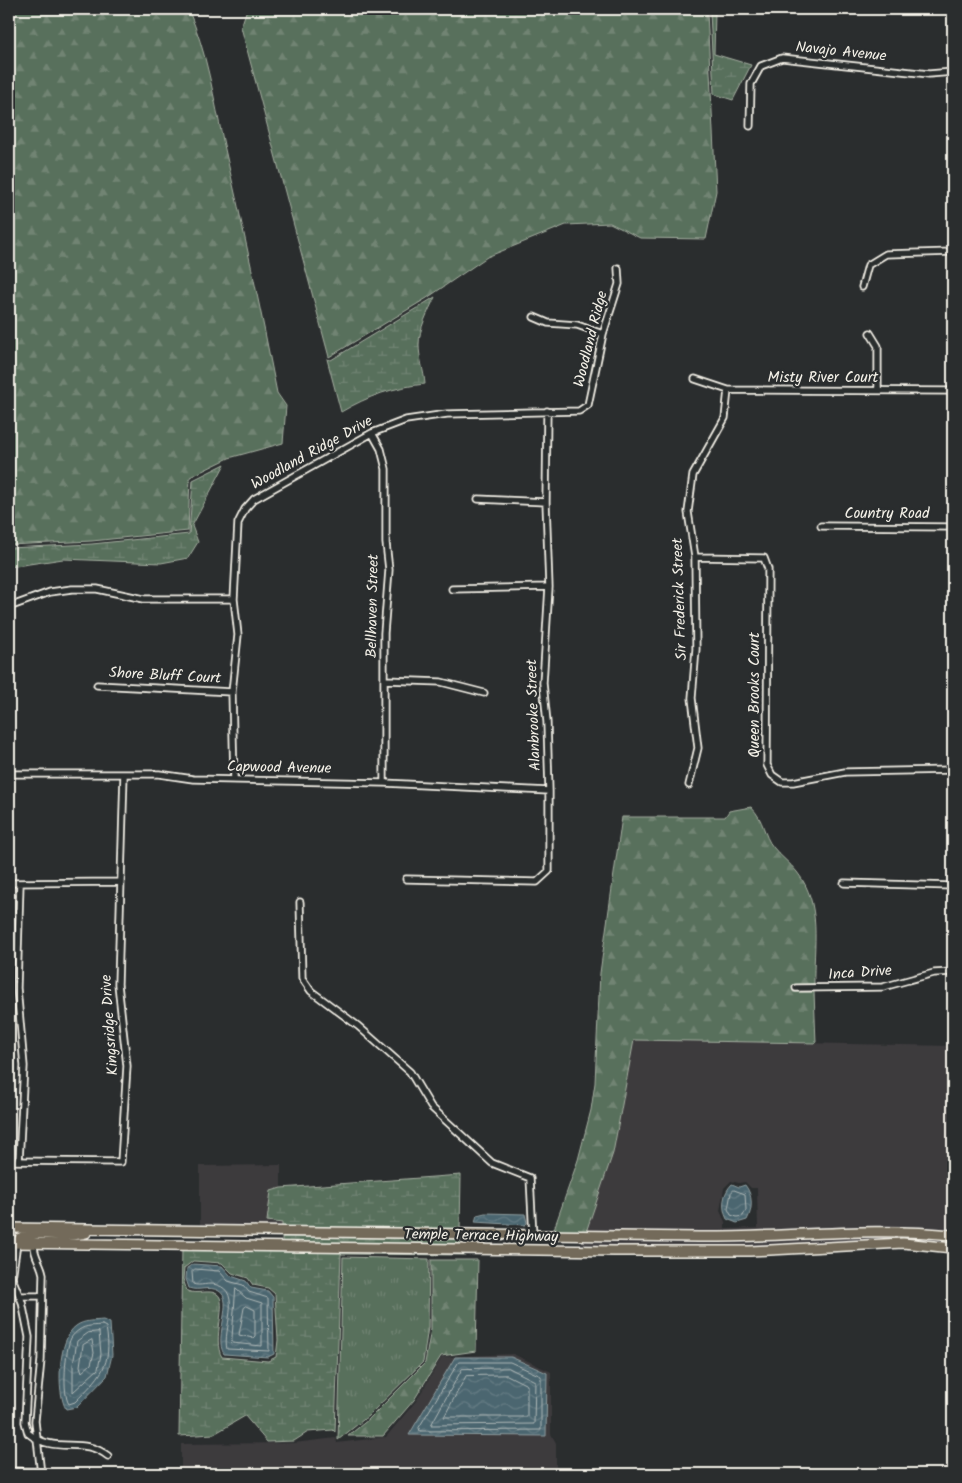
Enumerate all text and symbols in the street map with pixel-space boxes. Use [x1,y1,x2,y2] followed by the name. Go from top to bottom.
[794,35,888,69] street label: Navajo Avenue
[567,288,615,390] street label: Woodland Ridge
[768,366,879,390] street label: Misty River Court
[247,409,378,496] street label: Woodland Ridge Drive
[845,502,930,526] street label: Country Road
[666,537,694,661] street label: Sir Frederick Street
[360,554,386,658] street label: Bellhaven Street
[743,632,767,758] street label: Queen Brooks Court
[520,658,548,771] street label: Alanbrooke Street
[108,661,222,691] street label: Shore Bluff Court
[227,755,332,781] street label: Capwood Avenue
[827,959,893,987] street label: Inca Drive
[94,973,125,1076] street label: Kingsridge Drive
[404,1223,559,1249] street label: Temple Terrace Highway

